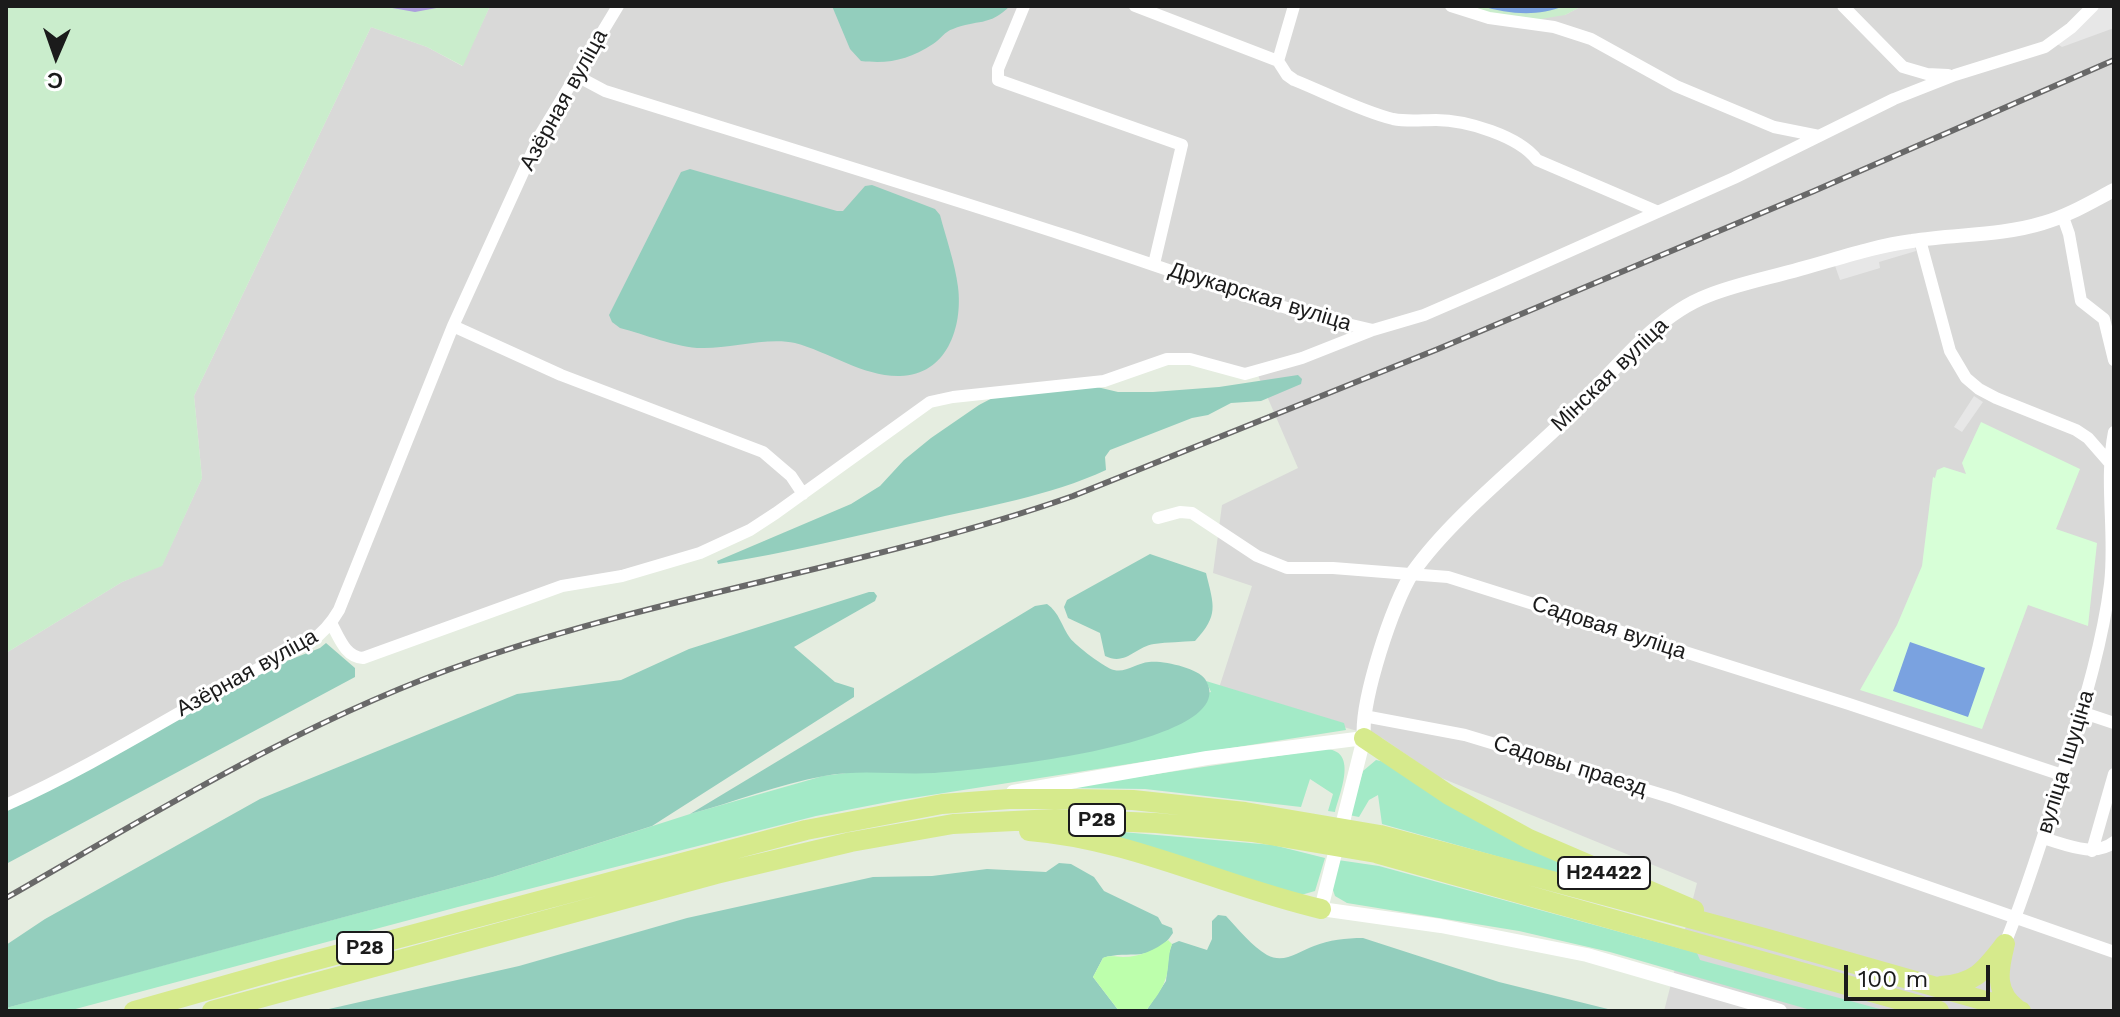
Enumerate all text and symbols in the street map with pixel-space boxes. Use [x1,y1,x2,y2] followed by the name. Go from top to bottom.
[16,16,96,96] north arrow
[514,25,614,175] street label: Азёрная вуліца
[47,68,64,93] text: С
[1166,257,1354,337] street label: Друкарская вуліца
[1546,313,1674,437] street label: Мінская вуліца
[1528,591,1690,665] street label: Садовая вуліца
[172,623,322,723] street label: Азёрная вуліца
[2032,687,2100,837] street label: вуліца Ішуціна
[1490,730,1650,802] street label: Садовы праезд
[1069,804,1125,836] road number: Р28
[1558,857,1650,889] road number: Н24422
[337,932,393,964] road number: Р28
[1848,949,1994,999] scale bar
[1858,965,1928,993] text: 100 m

